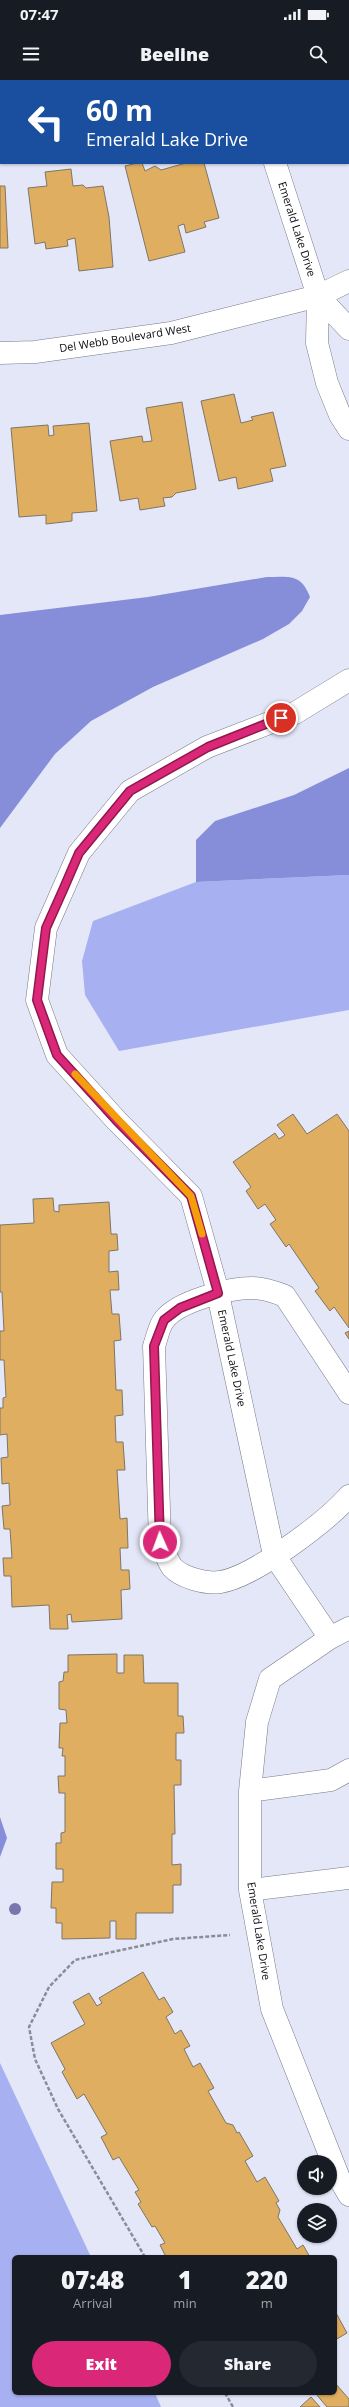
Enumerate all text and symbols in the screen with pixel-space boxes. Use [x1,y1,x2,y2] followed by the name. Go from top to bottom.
[20,4,59,24] text: 07:47
[140,42,209,66] text: Beeline
[20,43,42,65] icon: menu
[307,43,329,65] icon: search
[86,91,153,129] text: 60 m
[20,96,72,148] icon: left
[86,127,248,151] text: Emerald Lake Drive
[275,179,320,278] street label: Emerald Lake Drive
[58,320,192,355] street label: Del Webb Boulevard West
[264,701,298,735] pin
[270,707,292,729] icon: arrive
[215,1308,250,1408] street label: Emerald Lake Drive
[139,1521,181,1563] position arrow
[244,1881,275,1981] street label: Emerald Lake Drive
[297,2155,337,2243] map controls
[297,2155,337,2195] button: sound
[297,2203,337,2243] button: layers
[61,2263,124,2296] text: 07:48
[178,2263,192,2296] text: 1
[246,2263,288,2296] text: 220
[73,2294,112,2312] text: Arrival
[173,2294,197,2312] text: min
[261,2294,273,2312] text: m
[32,2341,171,2387] button: Exit
[179,2341,317,2387] button: Share

